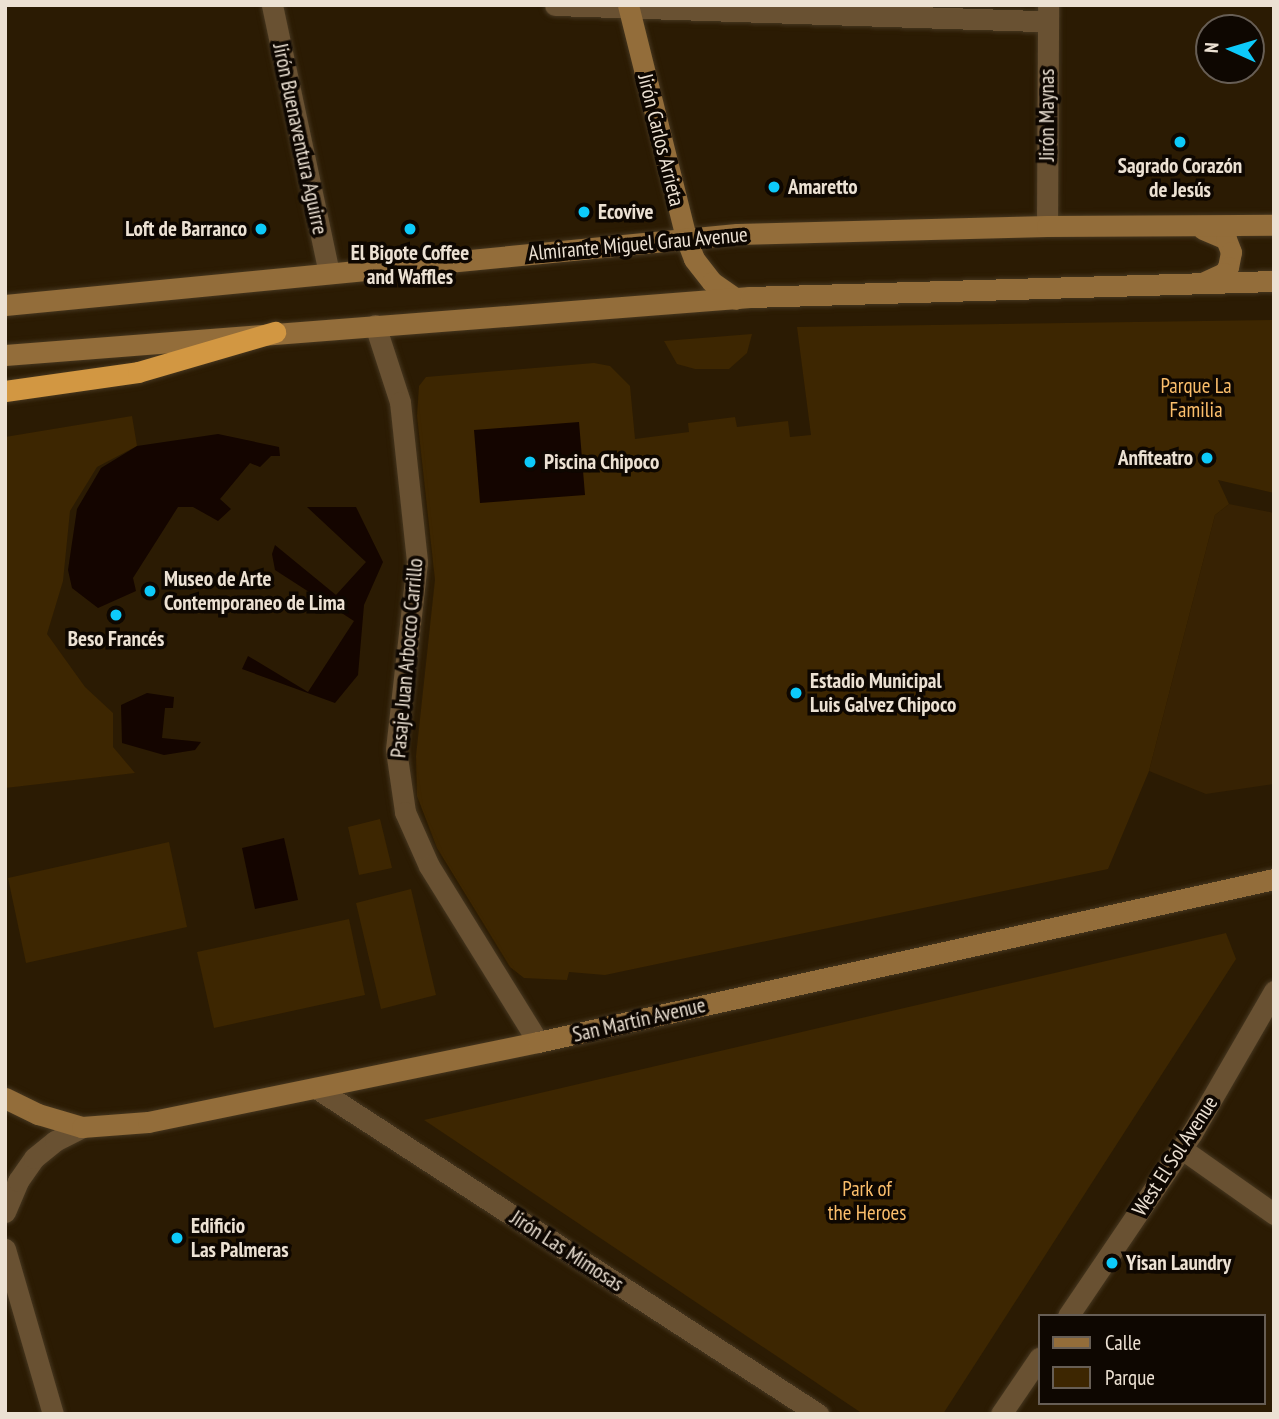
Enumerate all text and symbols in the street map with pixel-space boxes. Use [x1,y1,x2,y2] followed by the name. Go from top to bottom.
[1195,14,1265,84] north arrow
[267,41,333,237] street label: Jirón Buenaventura Aguirre
[1199,42,1223,54] text: N
[1034,69,1060,161] street label: Jirón Maynas
[632,71,690,209] street label: Jirón Carlos Arrieta
[1172,134,1188,150] marker: Sagrado Corazón de Jesús
[1118,153,1242,203] place label: Sagrado Corazón de Jesús
[788,174,858,200] place label: Amaretto
[766,179,782,195] marker: Amaretto
[598,199,654,225] place label: Ecovive
[576,204,592,220] marker: Ecovive
[125,216,247,242] place label: Loft de Barranco
[253,221,269,237] marker: Loft de Barranco
[402,221,418,237] marker: El Bigote Coffee and Waffles
[527,222,749,266] street label: Almirante Miguel Grau Avenue
[351,240,469,290] place label: El Bigote Coffee and Waffles
[1160,373,1232,423] park label: Parque La Familia
[1118,445,1193,471] place label: Anfiteatro
[544,449,659,475] place label: Piscina Chipoco
[1199,450,1215,466] marker: Anfiteatro
[522,454,538,470] marker: Piscina Chipoco
[386,557,428,759] street label: Pasaje Juan Arbocco Carrillo
[164,566,345,616] place label: Museo de Arte Contemporaneo de Lima
[142,583,158,599] marker: Museo de Arte Contemporaneo de Lima
[108,607,124,623] marker: Beso Francés
[68,626,164,652] place label: Beso Francés
[810,668,957,718] place label: Estadio Municipal Luis Galvez Chipoco
[788,685,804,701] marker: Estadio Municipal Luis Galvez Chipoco
[570,992,708,1048] street label: San Martín Avenue
[1127,1091,1223,1221] street label: West El Sol Avenue
[828,1176,906,1226] park label: Park of the Heroes
[506,1205,628,1297] street label: Jirón Las Mimosas
[191,1213,289,1263] place label: Edificio Las Palmeras
[169,1230,185,1246] marker: Edificio Las Palmeras
[1126,1250,1231,1276] place label: Yisan Laundry
[1104,1255,1120,1271] marker: Yisan Laundry
[1038,1314,1265,1405] legend
[1105,1329,1141,1356] text: Calle
[1105,1364,1155,1391] text: Parque

